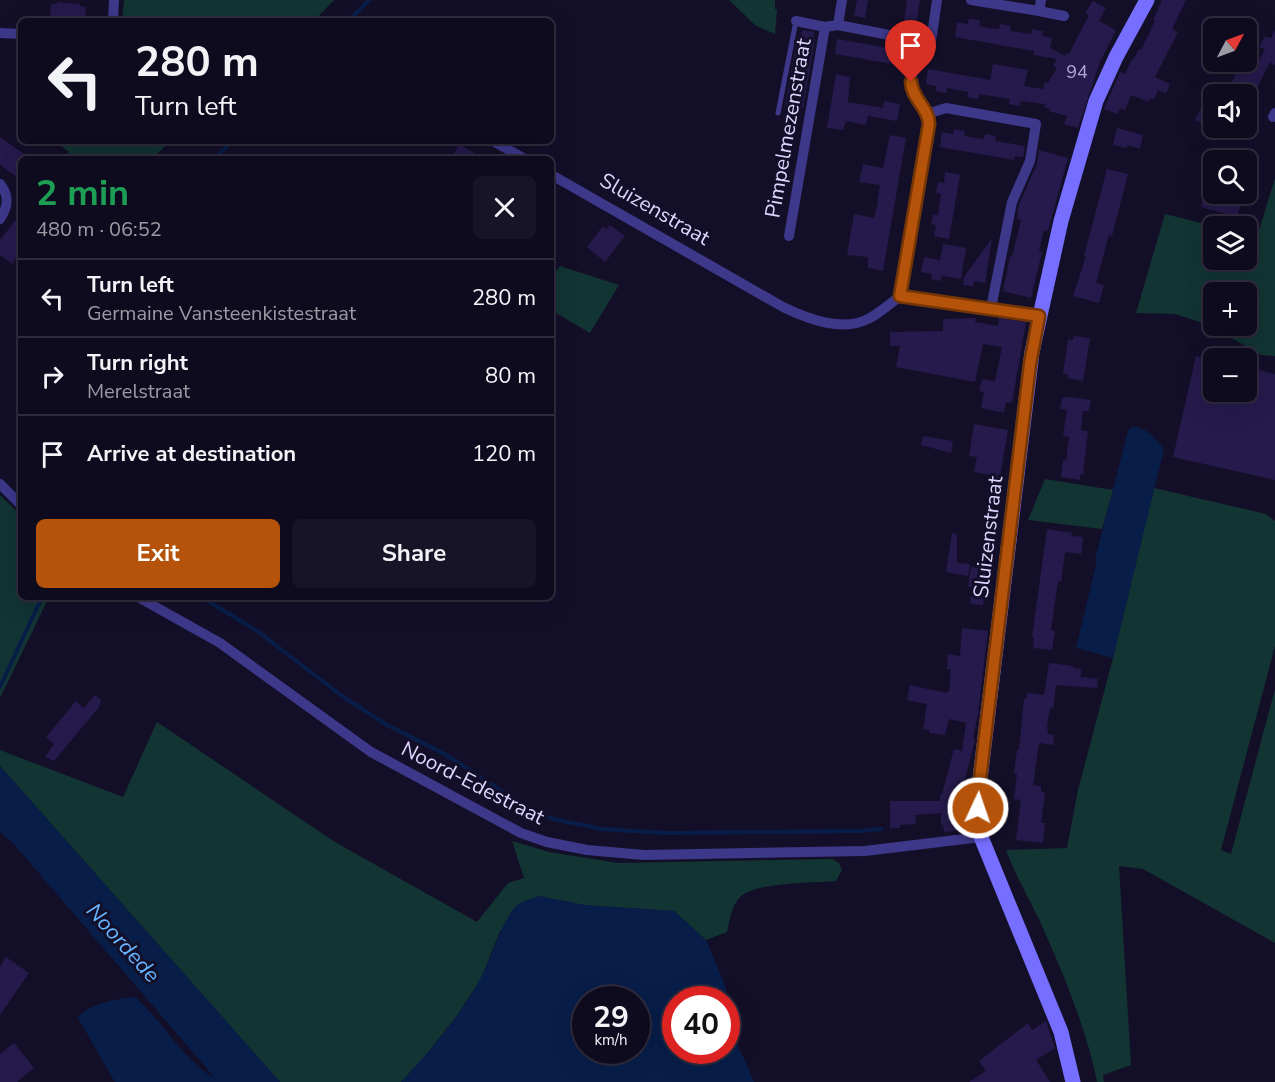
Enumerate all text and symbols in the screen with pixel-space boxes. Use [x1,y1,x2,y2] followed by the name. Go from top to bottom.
[1203,18,1257,72] north arrow
[1203,18,1257,402] map controls
[885,20,936,82] pin
[894,29,927,62] icon: arrive
[135,34,259,91] text: 280 m
[758,35,818,220] street label: Pimpelmezenstraat
[36,42,114,120] icon: left
[1066,60,1088,84] house number: 94
[1203,84,1257,138] button: sound
[135,88,236,125] text: Turn left
[1203,150,1257,204] button: search
[595,166,716,252] street label: Sluizenstraat
[36,169,129,218] text: 2 min
[473,176,536,239] button: close
[36,216,162,243] text: 480 m · 06:52
[1203,216,1257,270] button: layers
[87,270,174,300] text: Turn left
[36,282,69,315] icon: left
[1203,282,1257,336] button: +
[472,283,536,313] text: 280 m
[87,300,356,327] text: Germaine Vansteenkistestraat
[87,348,188,378] text: Turn right
[1203,348,1257,402] button: −
[36,360,69,393] icon: right
[485,361,536,391] text: 80 m
[87,378,190,405] text: Merelstraat
[36,438,69,471] icon: arrive
[87,439,296,469] text: Arrive at destination
[472,439,536,469] text: 120 m
[967,474,1009,600] street label: Sluizenstraat
[36,519,280,588] button: Exit
[292,519,536,588] button: Share
[397,735,550,831] street label: Noord-Edestraat
[946,776,1010,840] position arrow
[79,897,167,989] water label: Noordede
[662,986,740,1064] speed limit sign: 40
[593,997,629,1038] text: 29
[594,1030,628,1050] text: km/h

